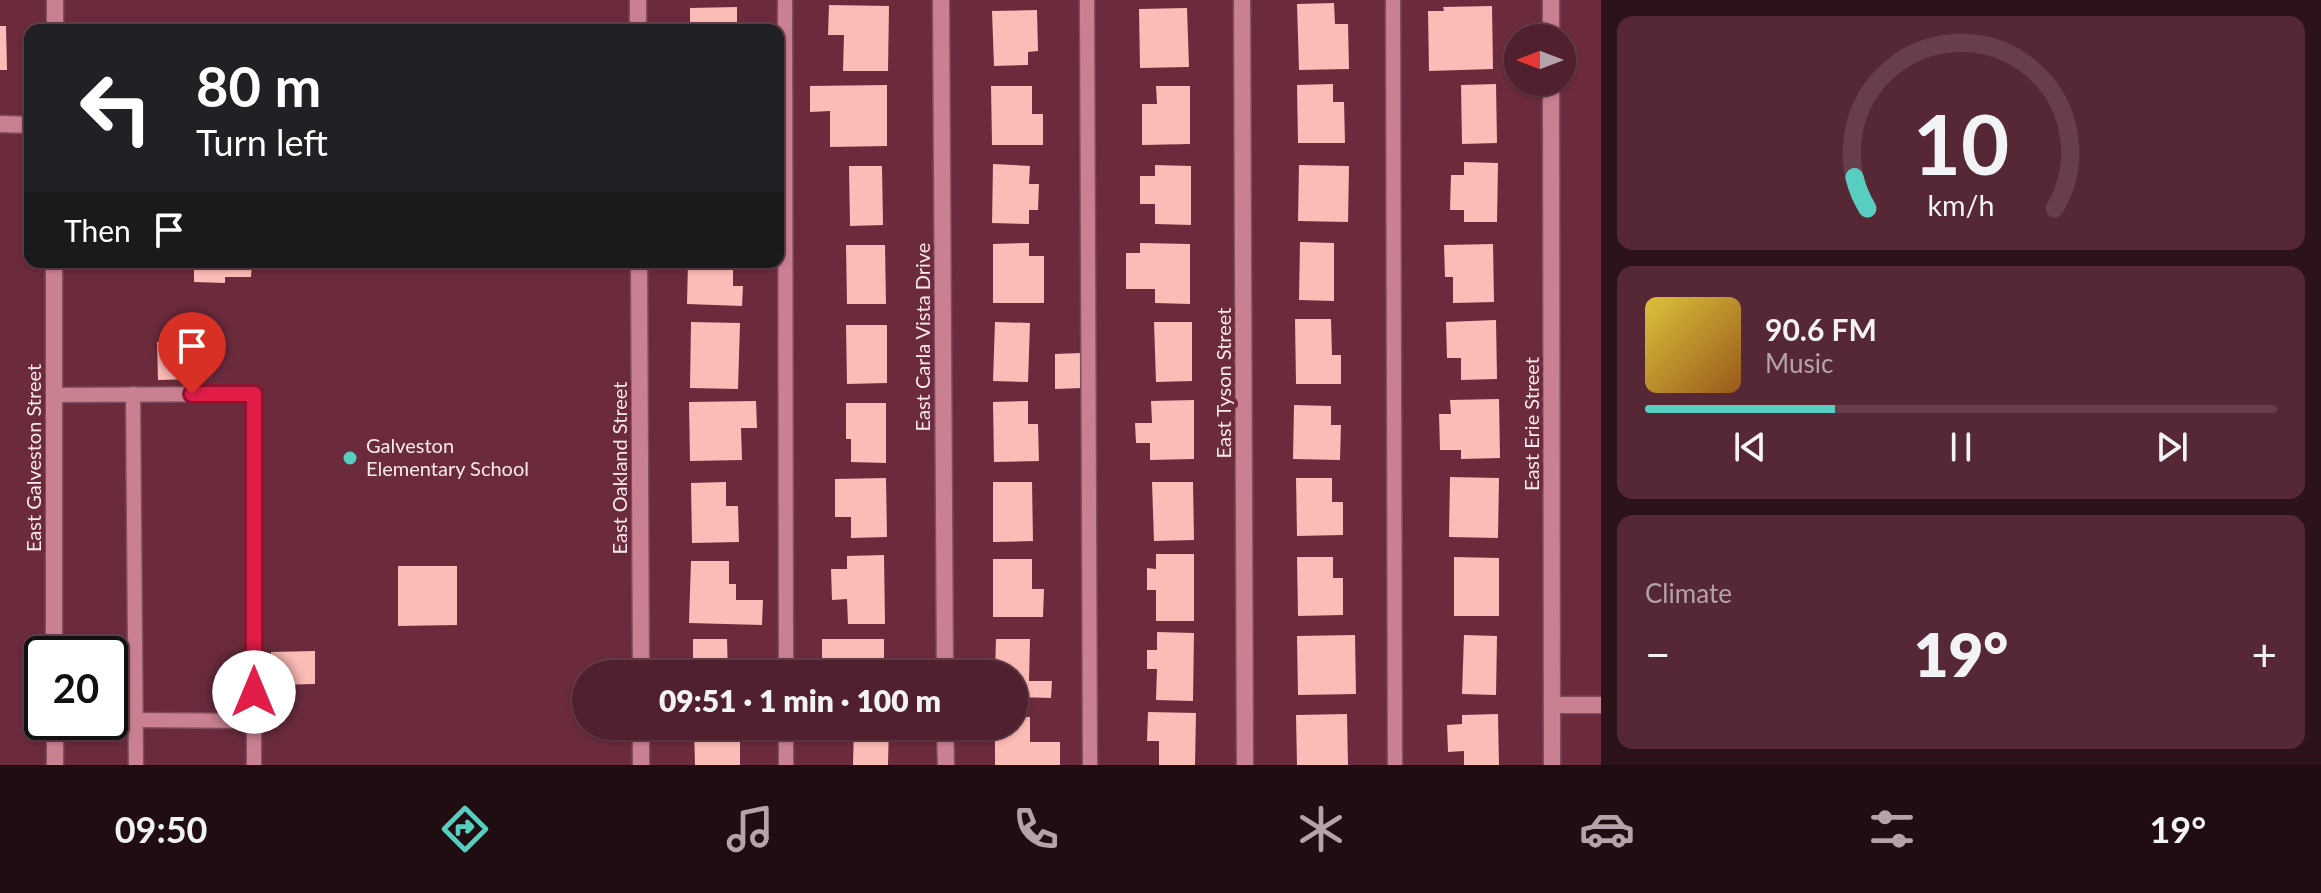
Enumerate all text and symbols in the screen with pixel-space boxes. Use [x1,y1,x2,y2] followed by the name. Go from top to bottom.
[1504,24,1576,96] north arrow
[1504,24,1576,96] map controls
[196,52,321,119] text: 80 m
[64,56,168,160] icon: left
[1913,92,2009,192] text: 10
[196,120,328,164] text: Turn left
[1928,188,1994,222] text: km/h
[147,208,191,252] icon: arrive
[64,212,131,248] text: Then
[910,243,934,431] street label: East Carla Vista Drive
[1211,308,1235,458] street label: East Tyson Street
[1765,311,1877,347] text: 90.6 FM
[158,312,226,394] pin
[170,324,214,368] icon: arrive
[1765,347,1833,379] text: Music
[1519,357,1543,491] street label: East Erie Street
[21,364,45,552] street label: East Galveston Street
[607,382,631,554] street label: East Oakland Street
[1728,425,1772,469] icon: previous
[1939,425,1983,469] icon: pause
[2150,425,2194,469] icon: next
[366,433,529,480] place label: Galveston Elementary School
[341,449,359,467] marker: Galveston Elementary School
[1645,577,1732,609] text: Climate
[1914,618,2008,690] text: 19°
[1645,628,1671,680] text: −
[2251,628,2277,680] text: +
[24,636,128,740] speed limit sign: 20
[212,650,296,734] position arrow
[659,682,941,718] text: 09:51 · 1 min · 100 m
[437,801,493,857] icon: directions
[722,801,778,857] icon: music
[1008,801,1064,857] icon: phone
[1293,801,1349,857] icon: climate
[1579,801,1635,857] icon: car
[1864,801,1920,857] icon: filters
[115,807,208,851] text: 09:50
[2149,807,2206,851] text: 19°

